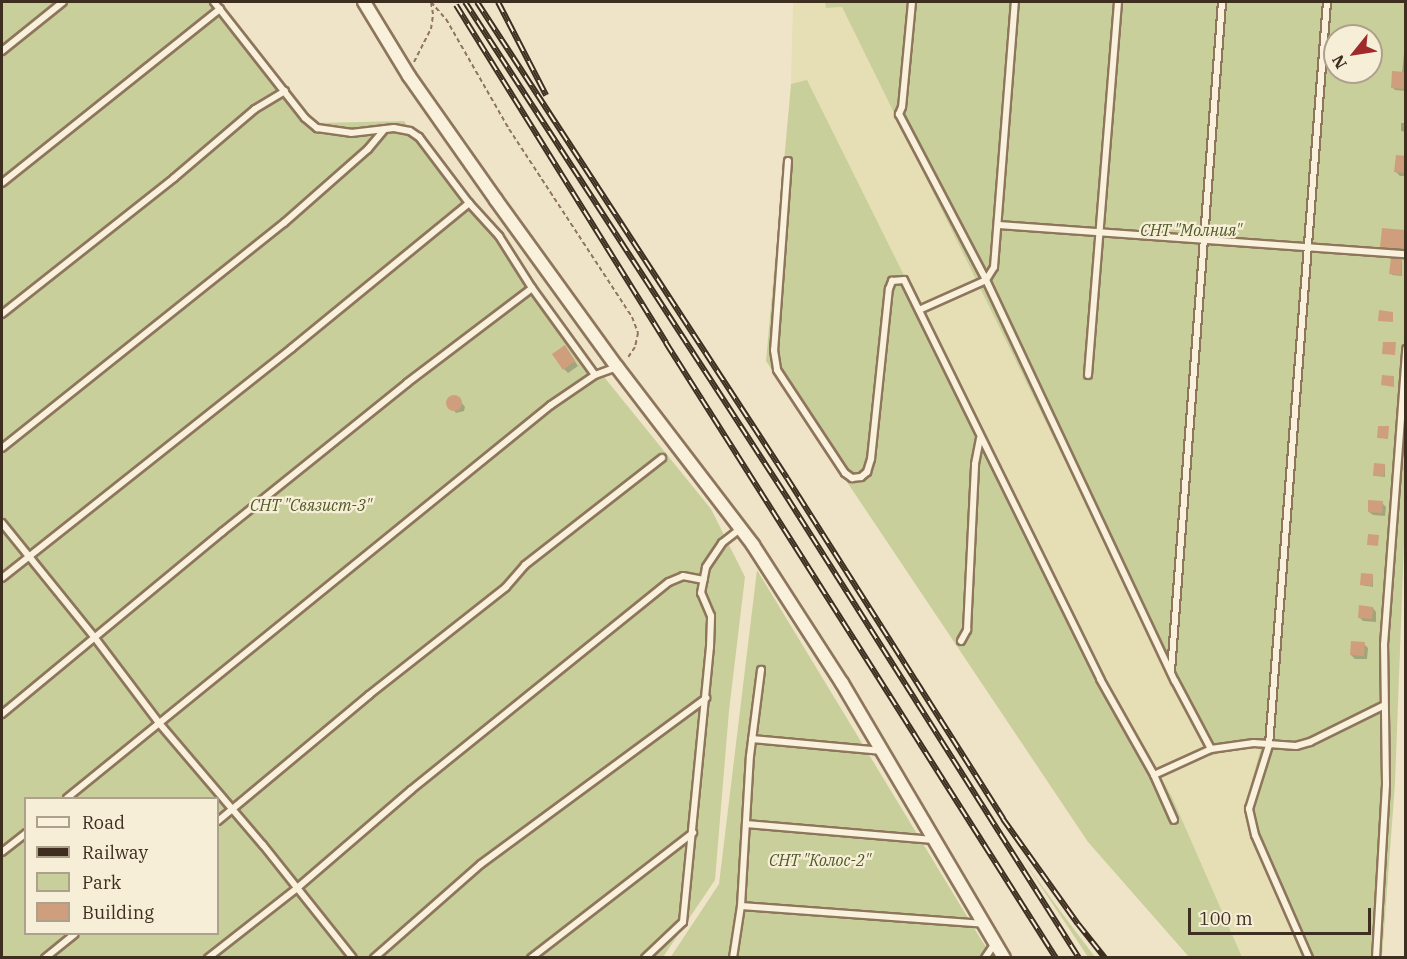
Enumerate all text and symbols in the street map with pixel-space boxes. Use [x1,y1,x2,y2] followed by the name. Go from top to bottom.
[1323,24,1383,84] north arrow
[1327,52,1351,72] text: N
[1140,220,1242,240] park label: СНТ "Молния"
[250,495,372,515] park label: СНТ "Связист-3"
[24,797,219,935] legend
[82,811,125,834] text: Road
[82,841,148,864] text: Railway
[769,850,871,870] park label: СНТ "Колос-2"
[82,871,121,894] text: Park
[1191,896,1374,934] scale bar
[82,901,154,924] text: Building
[1199,907,1253,930] text: 100 m

